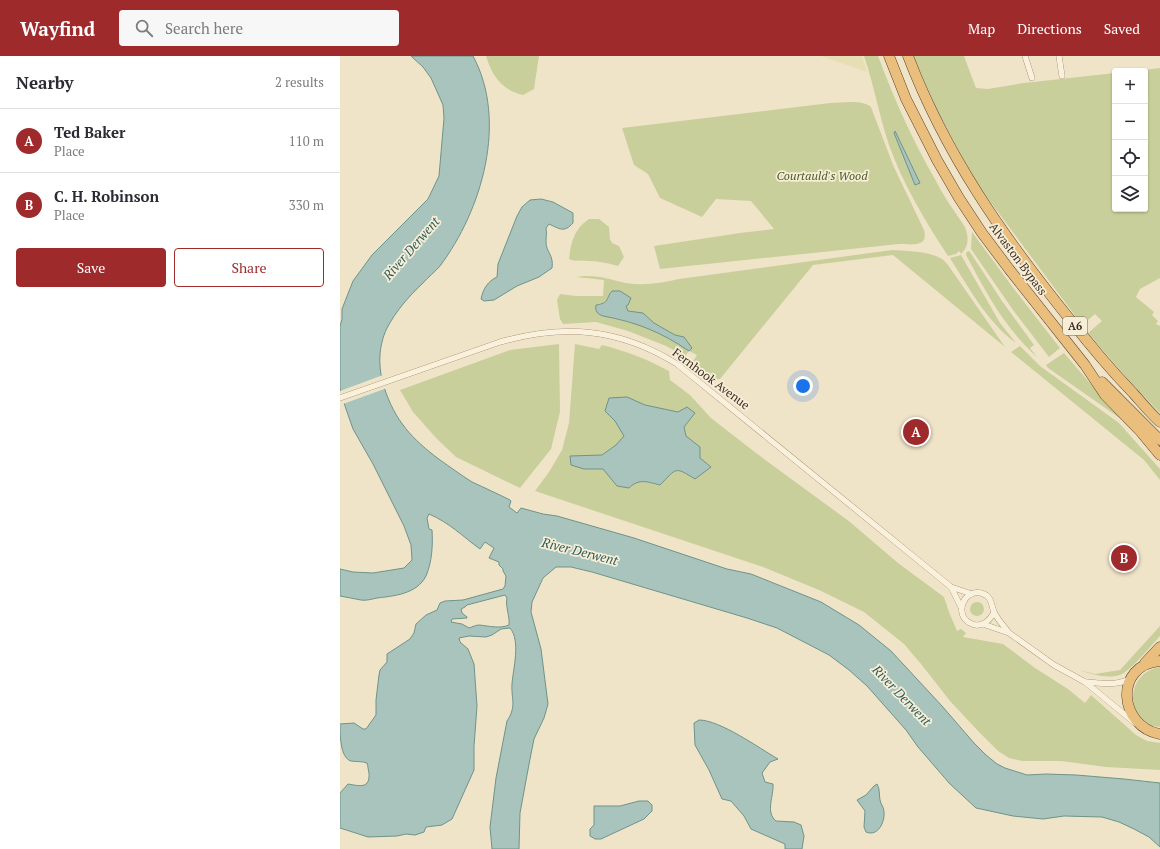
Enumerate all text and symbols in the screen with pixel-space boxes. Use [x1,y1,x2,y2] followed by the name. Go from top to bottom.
[119,10,399,46] search box
[20,16,95,41] text: Wayfind
[133,17,155,39] icon: search
[165,18,243,38] text: Search here
[968,19,995,38] text: Map
[1017,19,1082,38] text: Directions
[1104,19,1140,38] text: Saved
[1112,68,1148,212] map controls
[1112,68,1148,104] button: +
[16,71,74,94] text: Nearby
[275,73,324,91] text: 2 results
[1112,104,1148,140] button: −
[54,122,125,142] text: Ted Baker
[24,132,34,150] text: A
[289,132,324,150] text: 110 m
[1112,140,1148,176] button: locate
[54,142,85,160] text: Place
[776,168,868,183] park label: Courtauld's Wood
[1112,176,1148,212] button: layers
[54,186,159,206] text: C. H. Robinson
[25,196,33,214] text: B
[289,196,324,214] text: 330 m
[54,206,85,224] text: Place
[378,212,444,284] water label: River Derwent
[986,219,1051,298] street label: Alvaston Bypass
[16,248,166,287] button: Save
[174,248,324,287] button: Share
[1063,317,1087,335] road number: A6
[670,345,753,413] street label: Fernhook Avenue
[793,376,813,396] your location
[903,417,929,447] pin: A
[539,533,621,569] water label: River Derwent
[1111,543,1137,573] pin: B
[868,660,936,730] water label: River Derwent

